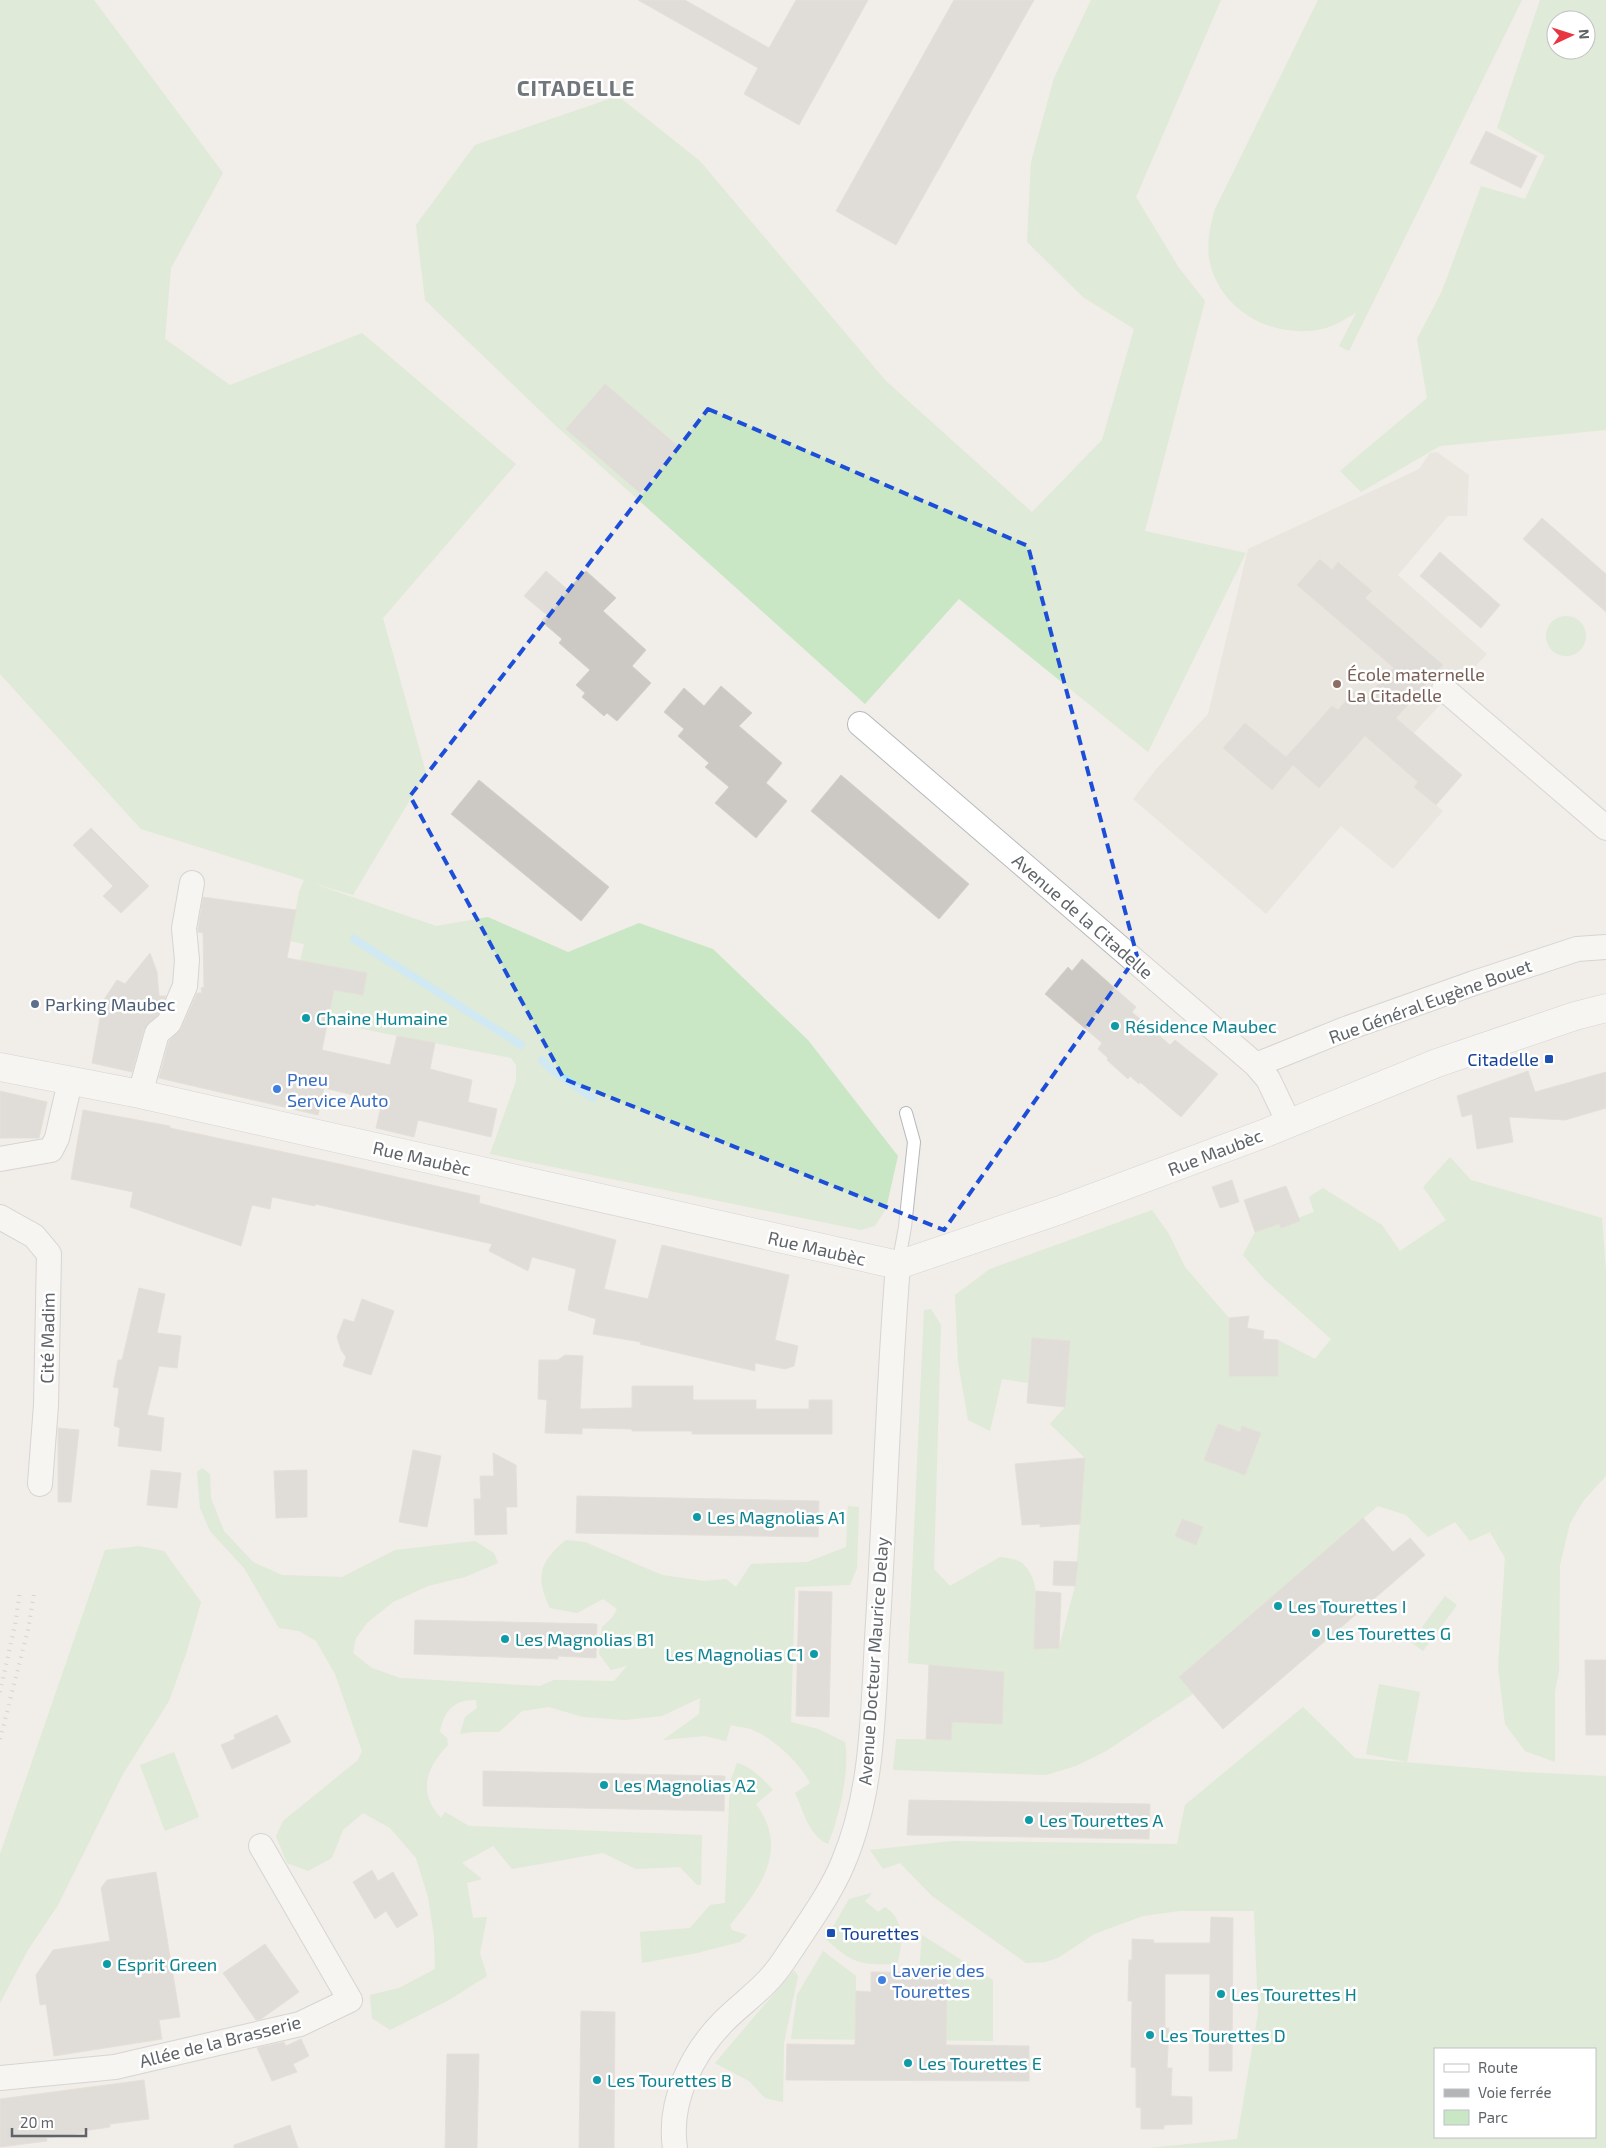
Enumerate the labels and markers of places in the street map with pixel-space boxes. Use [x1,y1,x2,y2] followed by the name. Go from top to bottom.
[1347,663,1485,706] place label: École maternelle La Citadelle
[1331,678,1343,690] marker: École maternelle La Citadelle
[45,993,176,1015] place label: Parking Maubec
[29,998,41,1010] marker: Parking Maubec
[316,1007,448,1029] place label: Chaine Humaine
[300,1012,312,1024] marker: Chaine Humaine
[1125,1015,1277,1037] place label: Résidence Maubec
[1109,1020,1121,1032] marker: Résidence Maubec
[1467,1048,1539,1070] place label: Citadelle
[1543,1053,1555,1065] marker: Citadelle
[287,1068,388,1111] place label: Pneu Service Auto
[271,1083,283,1095] marker: Pneu Service Auto
[707,1506,846,1528] place label: Les Magnolias A1
[691,1511,703,1523] marker: Les Magnolias A1
[1288,1595,1406,1617] place label: Les Tourettes I
[1272,1600,1284,1612] marker: Les Tourettes I
[1326,1622,1451,1644] place label: Les Tourettes G
[1310,1627,1322,1639] marker: Les Tourettes G
[515,1628,655,1650] place label: Les Magnolias B1
[499,1633,511,1645] marker: Les Magnolias B1
[665,1643,804,1665] place label: Les Magnolias C1
[808,1648,820,1660] marker: Les Magnolias C1
[614,1774,756,1796] place label: Les Magnolias A2
[598,1779,610,1791] marker: Les Magnolias A2
[1039,1809,1164,1831] place label: Les Tourettes A
[1023,1814,1035,1826] marker: Les Tourettes A
[841,1922,919,1944] place label: Tourettes
[825,1927,837,1939] marker: Tourettes
[117,1953,217,1975] place label: Esprit Green
[101,1958,113,1970] marker: Esprit Green
[892,1959,985,2002] place label: Laverie des Tourettes
[876,1974,888,1986] marker: Laverie des Tourettes
[1231,1983,1357,2005] place label: Les Tourettes H
[1215,1988,1227,2000] marker: Les Tourettes H
[1160,2024,1286,2046] place label: Les Tourettes D
[1144,2029,1156,2041] marker: Les Tourettes D
[918,2052,1042,2074] place label: Les Tourettes E
[902,2057,914,2069] marker: Les Tourettes E
[607,2069,732,2091] place label: Les Tourettes B
[591,2074,603,2086] marker: Les Tourettes B

